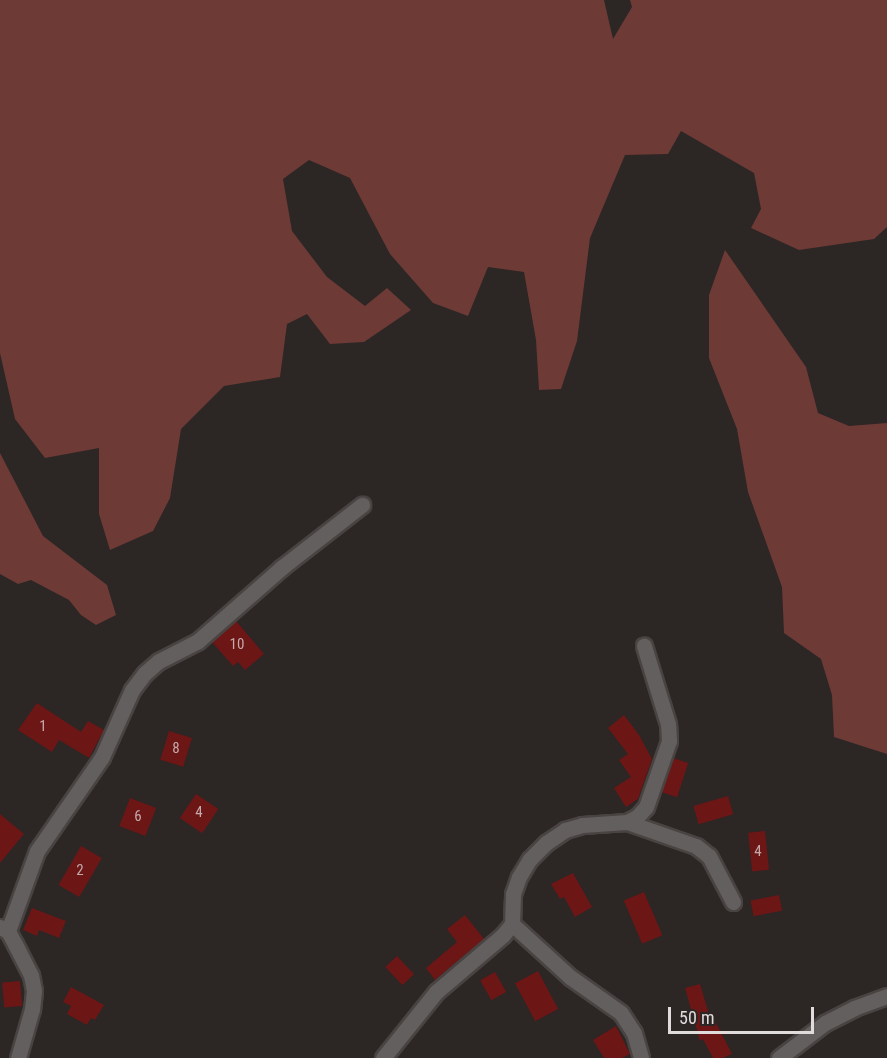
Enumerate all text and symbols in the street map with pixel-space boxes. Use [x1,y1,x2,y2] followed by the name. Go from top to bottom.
[230,636,244,654] house number: 10
[39,718,47,736] house number: 1
[172,740,180,758] house number: 8
[195,804,203,822] house number: 4
[134,808,142,826] house number: 6
[754,843,762,861] house number: 4
[76,862,84,880] house number: 2
[671,995,816,1033] scale bar
[679,1007,714,1028] text: 50 m

